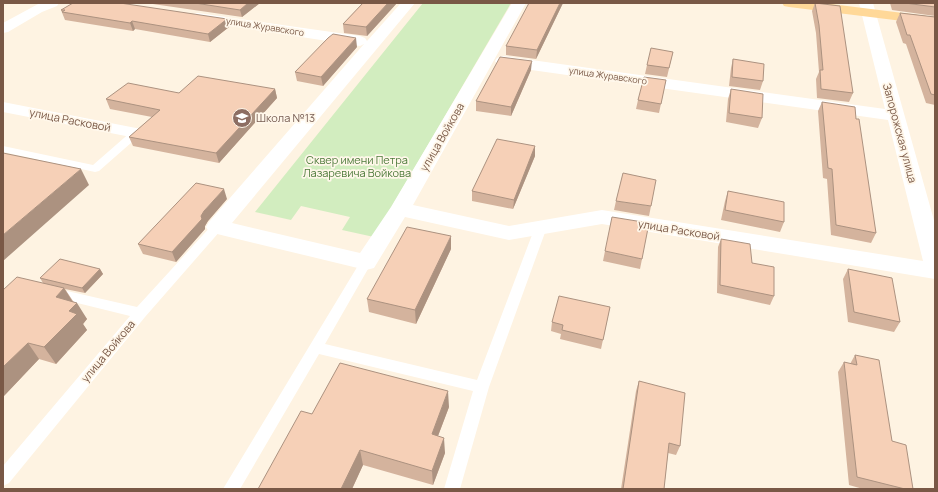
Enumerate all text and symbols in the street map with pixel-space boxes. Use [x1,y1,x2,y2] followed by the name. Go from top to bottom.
[225,14,305,39] street label: улица Журавского
[568,64,648,87] street label: улица Журавского
[880,81,921,184] street label: Запорожская улица
[416,100,467,174] street label: улица Войкова
[28,104,112,135] street label: улица Расковой
[231,107,253,129] school or university icon: Школа №13
[256,110,315,125] place label: Школа №13
[303,152,411,180] park label: Сквер имени Петра Лазаревича Войкова
[637,216,721,243] street label: улица Расковой
[77,317,138,385] street label: улица Войкова

